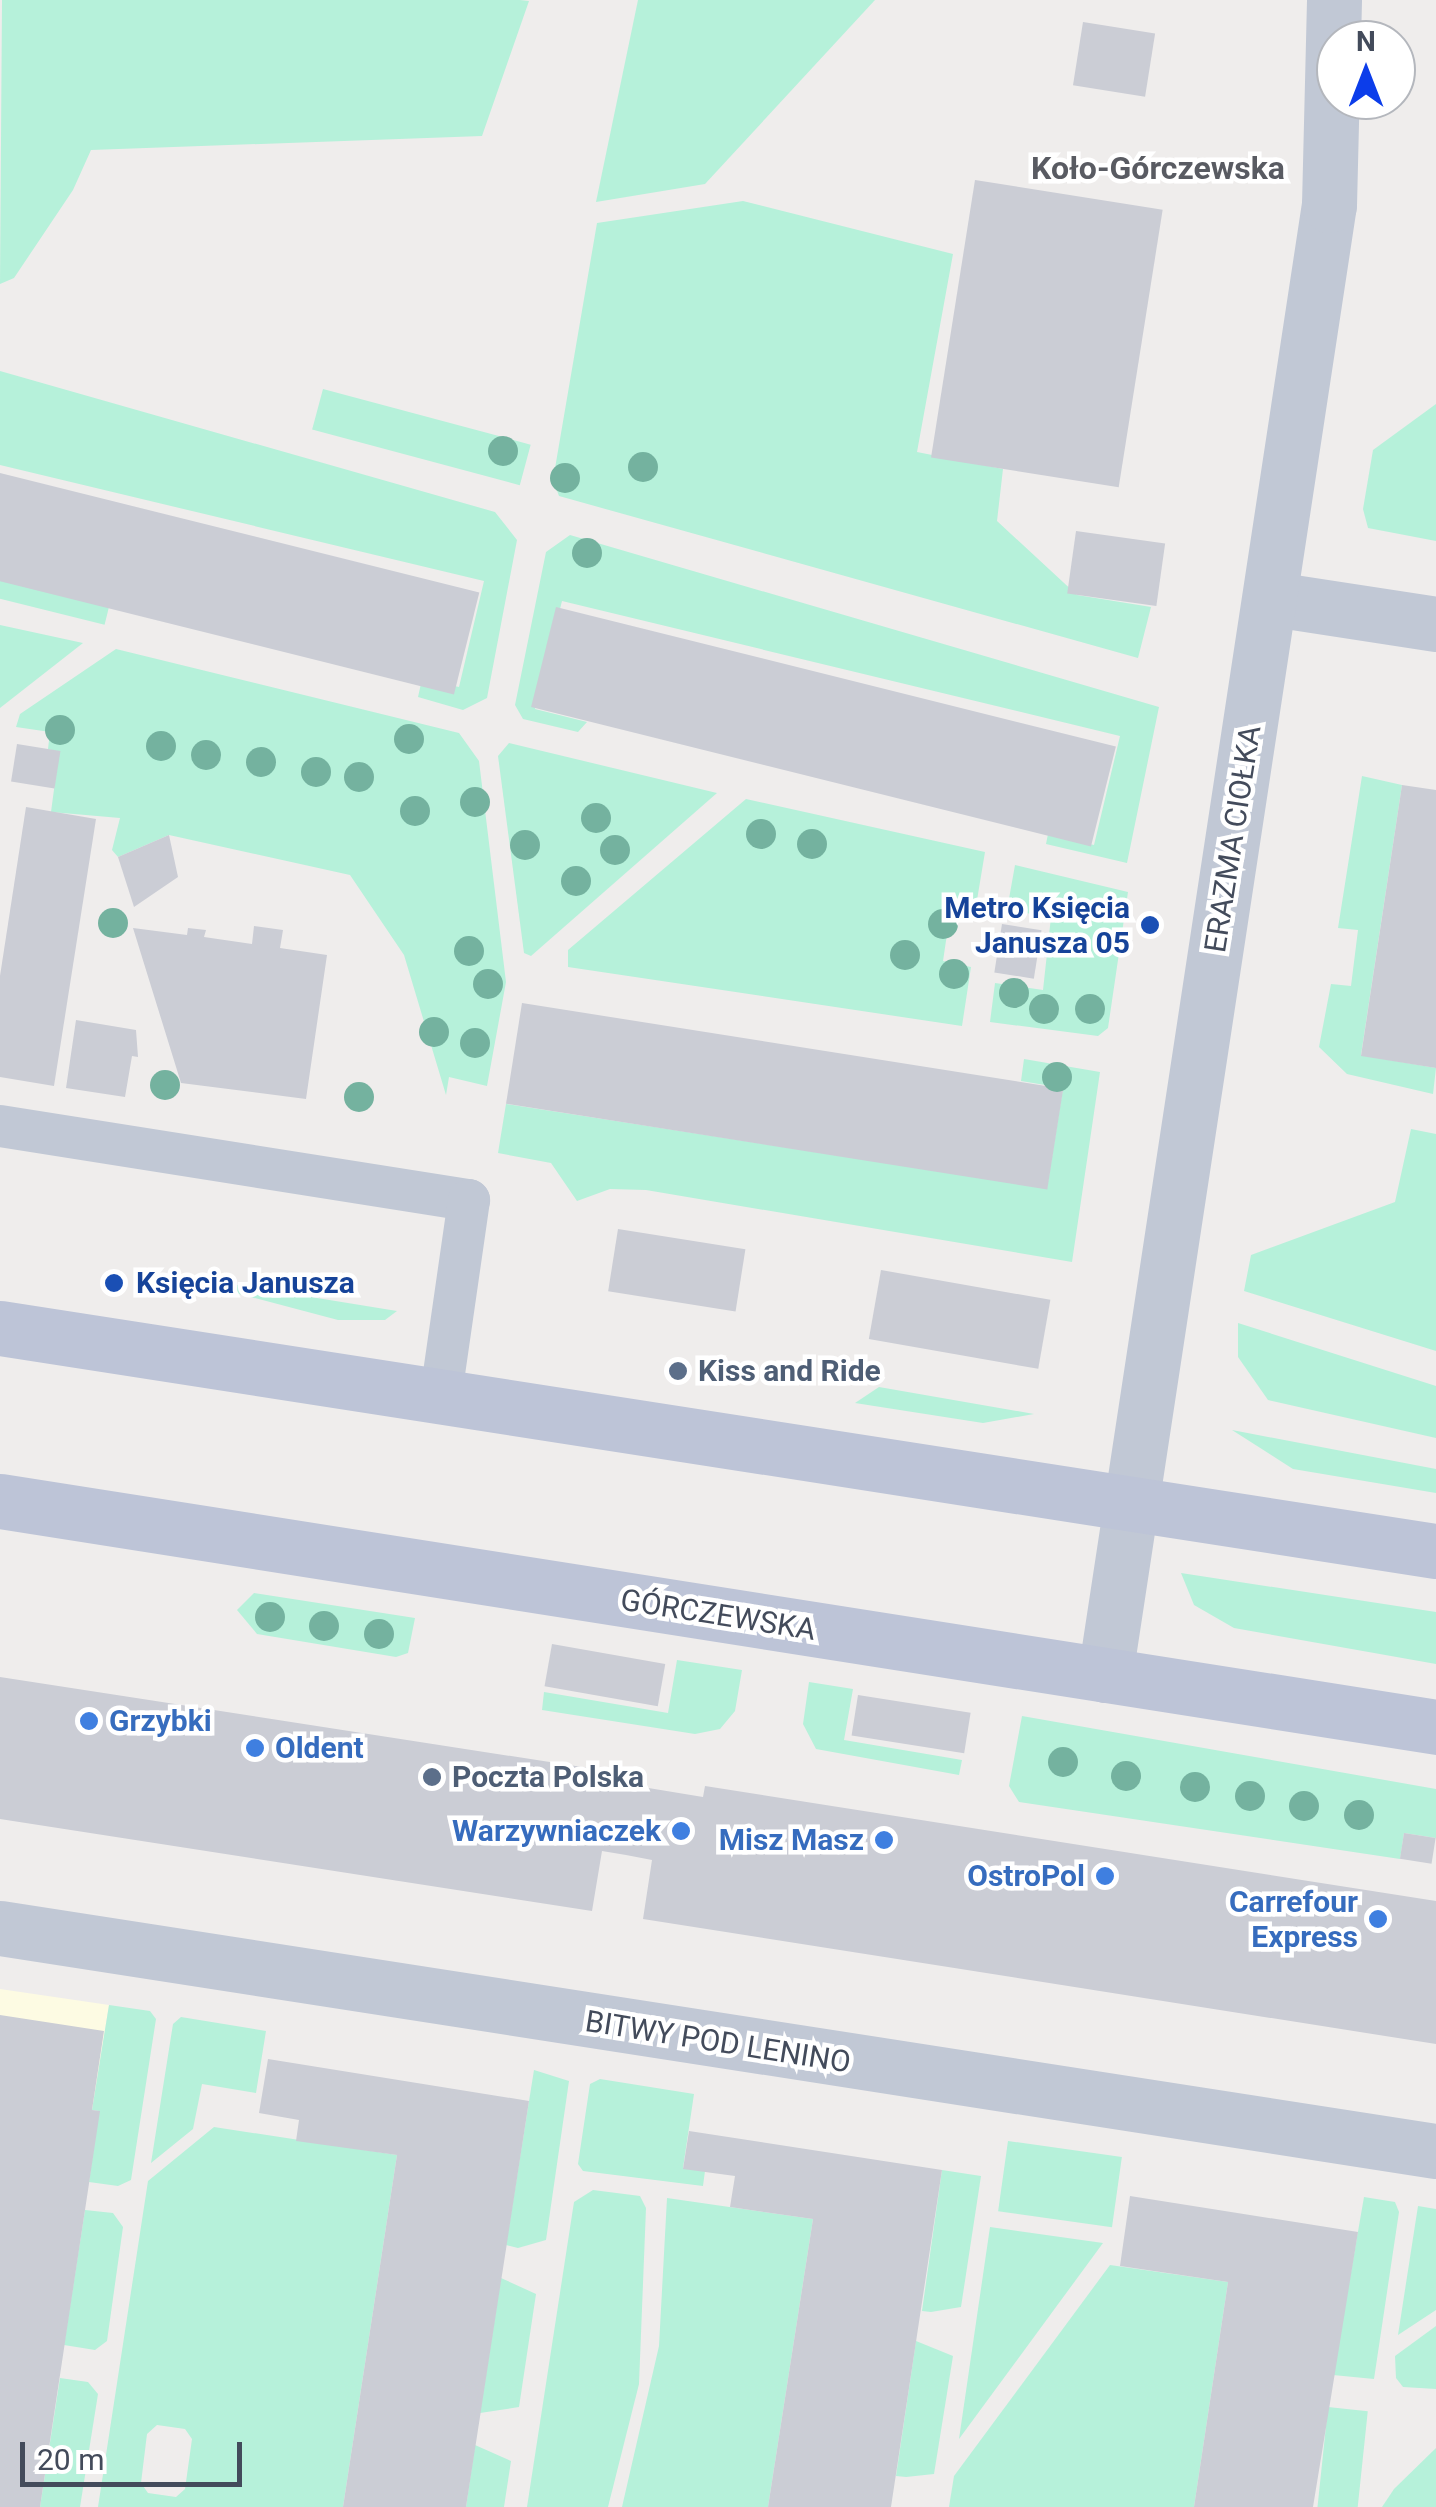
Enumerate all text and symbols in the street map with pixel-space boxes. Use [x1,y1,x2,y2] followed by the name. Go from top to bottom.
[1316,20,1416,120] north arrow
[1356,25,1376,58] text: N
[1031,149,1285,187] district label: Koło-Górczewska
[1197,723,1269,955] street label: ERAZMA CIOŁKA
[944,890,1130,960] place label: Metro Księcia Janusza 05
[1139,914,1161,936] marker: Metro Księcia Janusza 05
[136,1265,355,1301] place label: Księcia Janusza
[101,1270,127,1296] marker: Księcia Janusza
[698,1353,881,1389] place label: Kiss and Ride
[667,1360,689,1382] marker: Kiss and Ride
[618,1582,818,1648] street label: GÓRCZEWSKA
[109,1703,212,1739] place label: Grzybki
[78,1710,100,1732] marker: Grzybki
[275,1730,364,1766] place label: Oldent
[244,1737,266,1759] marker: Oldent
[452,1759,644,1795] place label: Poczta Polska
[421,1766,443,1788] marker: Poczta Polska
[452,1813,661,1849] place label: Warzywniaczek
[670,1820,692,1842] marker: Warzywniaczek
[719,1822,864,1858] place label: Misz Masz
[873,1829,895,1851] marker: Misz Masz
[967,1858,1085,1894] place label: OstroPol
[1094,1865,1116,1887] marker: OstroPol
[1229,1884,1358,1954] place label: Carrefour Express
[1367,1908,1389,1930] marker: Carrefour Express
[583,2003,853,2081] street label: BITWY POD LENINO
[25,2422,248,2484] scale bar
[37,2442,104,2477] text: 20 m

